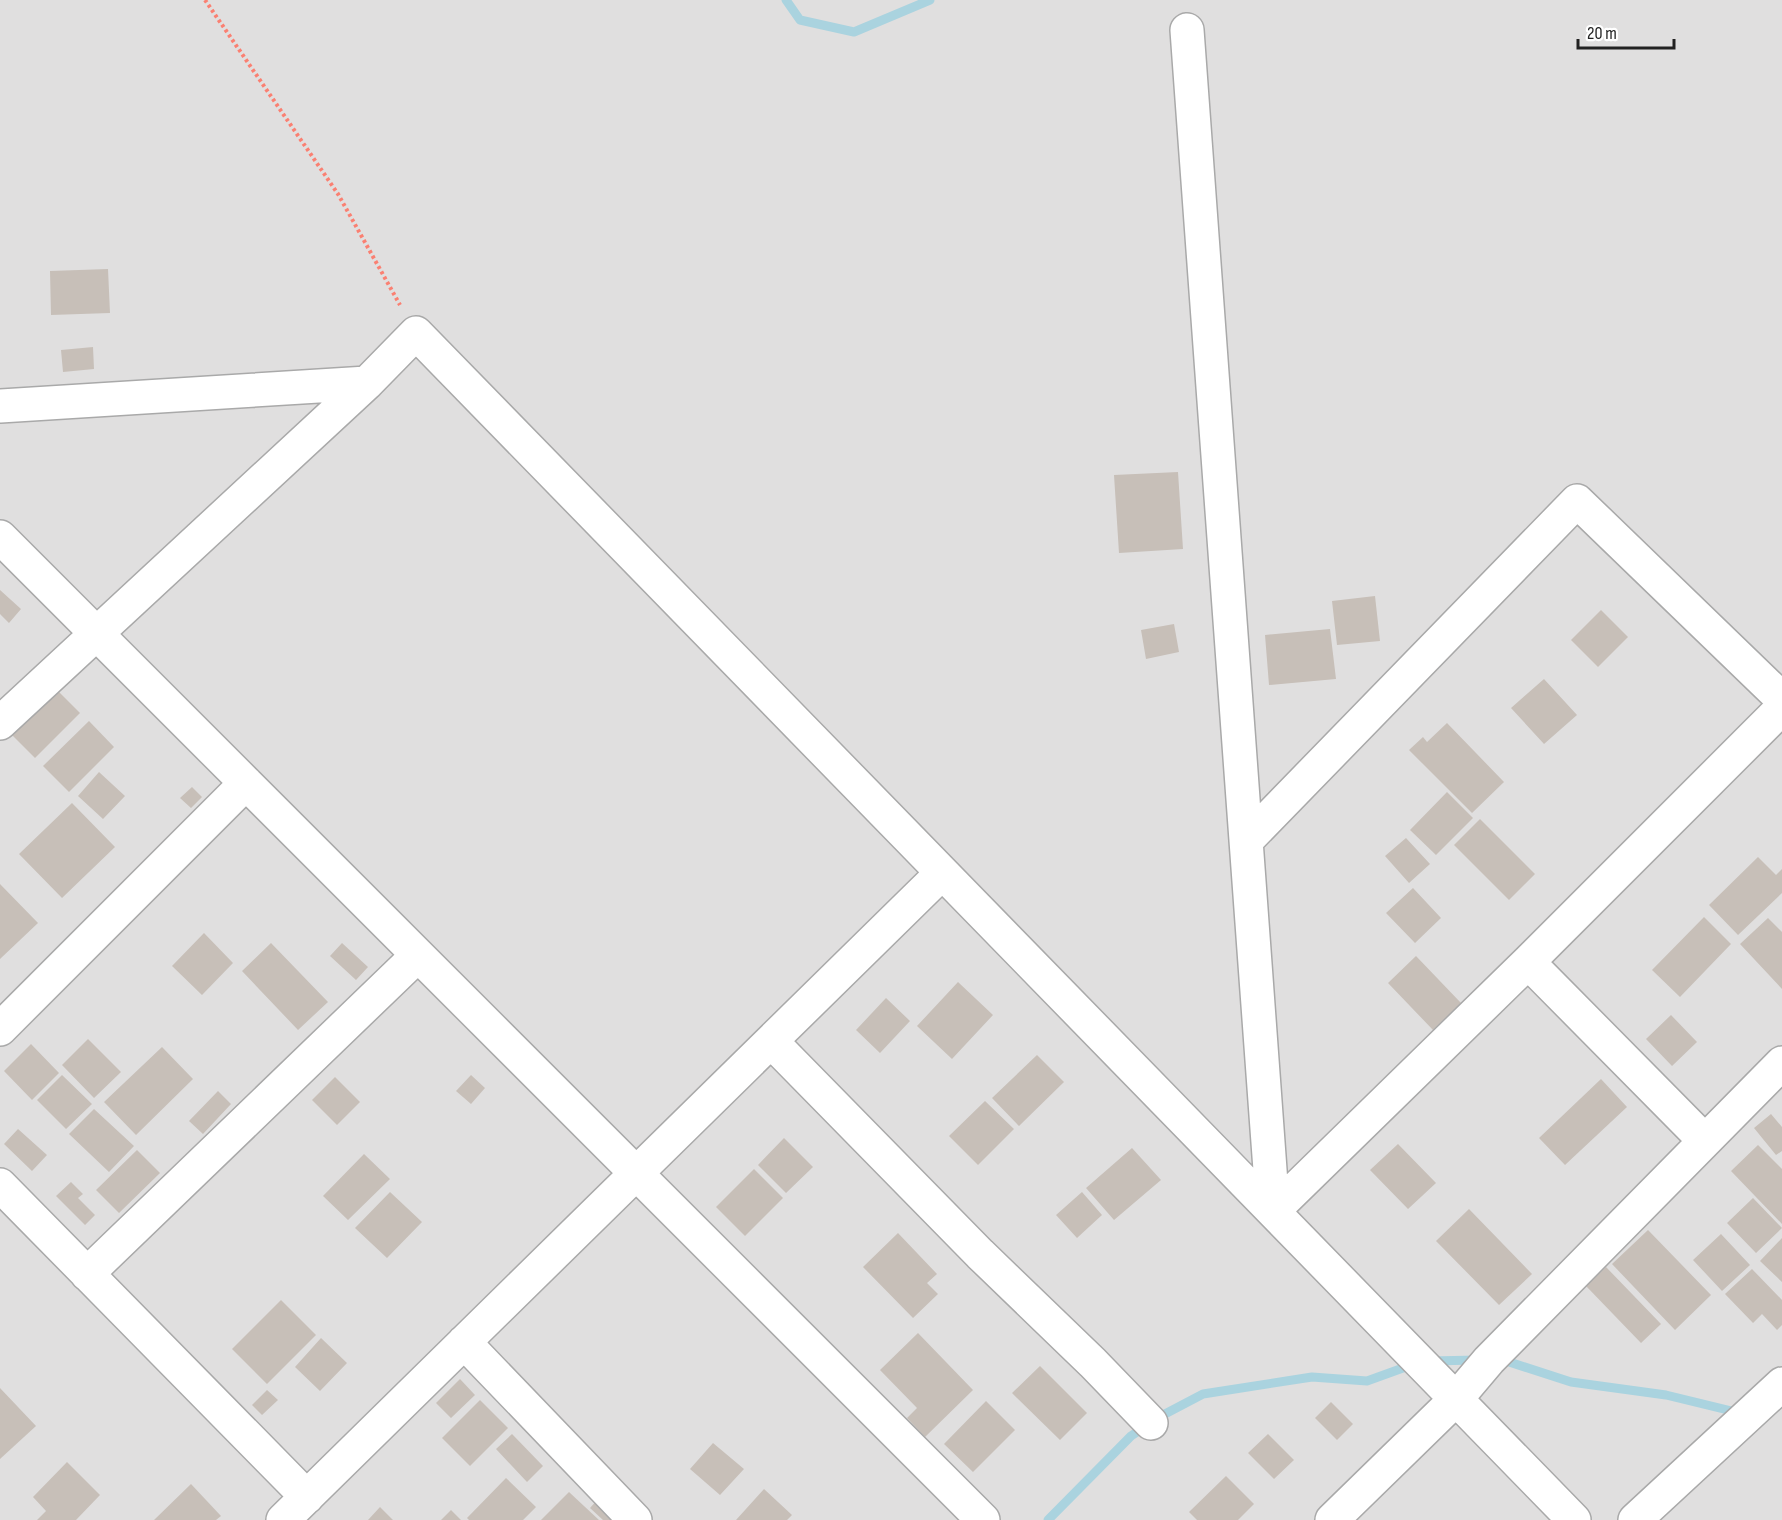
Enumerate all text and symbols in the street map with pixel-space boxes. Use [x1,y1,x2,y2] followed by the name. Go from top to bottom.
[1578,12,1674,50] scale bar
[1587,23,1617,44] text: 20 m

